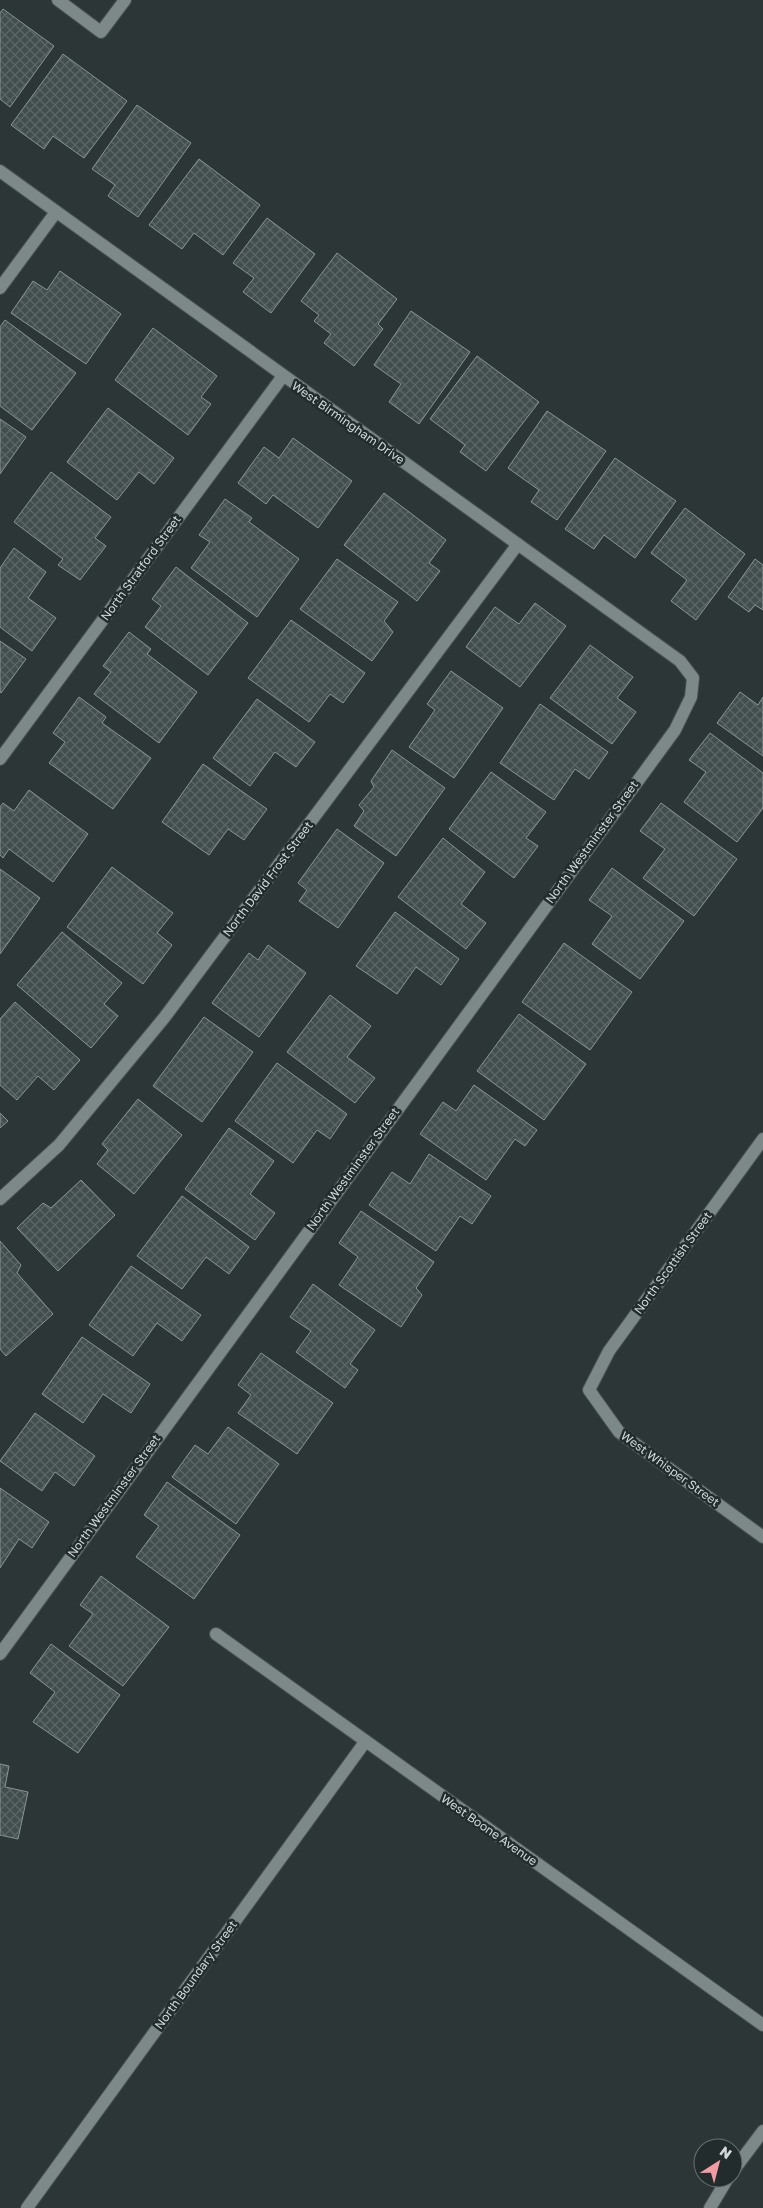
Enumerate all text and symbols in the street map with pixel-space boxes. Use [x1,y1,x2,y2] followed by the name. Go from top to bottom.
[289,378,408,467] street label: West Birmingham Drive
[97,512,184,623] street label: North Stratford Street
[542,777,641,906] street label: North Westminster Street
[219,818,316,939] street label: North David Frost Street
[303,1104,402,1233] street label: North Westminster Street
[630,1208,715,1317] street label: North Scottish Street
[618,1428,723,1510] street label: West Whisper Street
[64,1431,163,1560] street label: North Westminster Street
[438,1791,540,1869] street label: West Boone Avenue
[151,1917,240,2032] street label: North Boundary Street
[693,2138,743,2188] north arrow
[717,2142,735,2162] text: N

